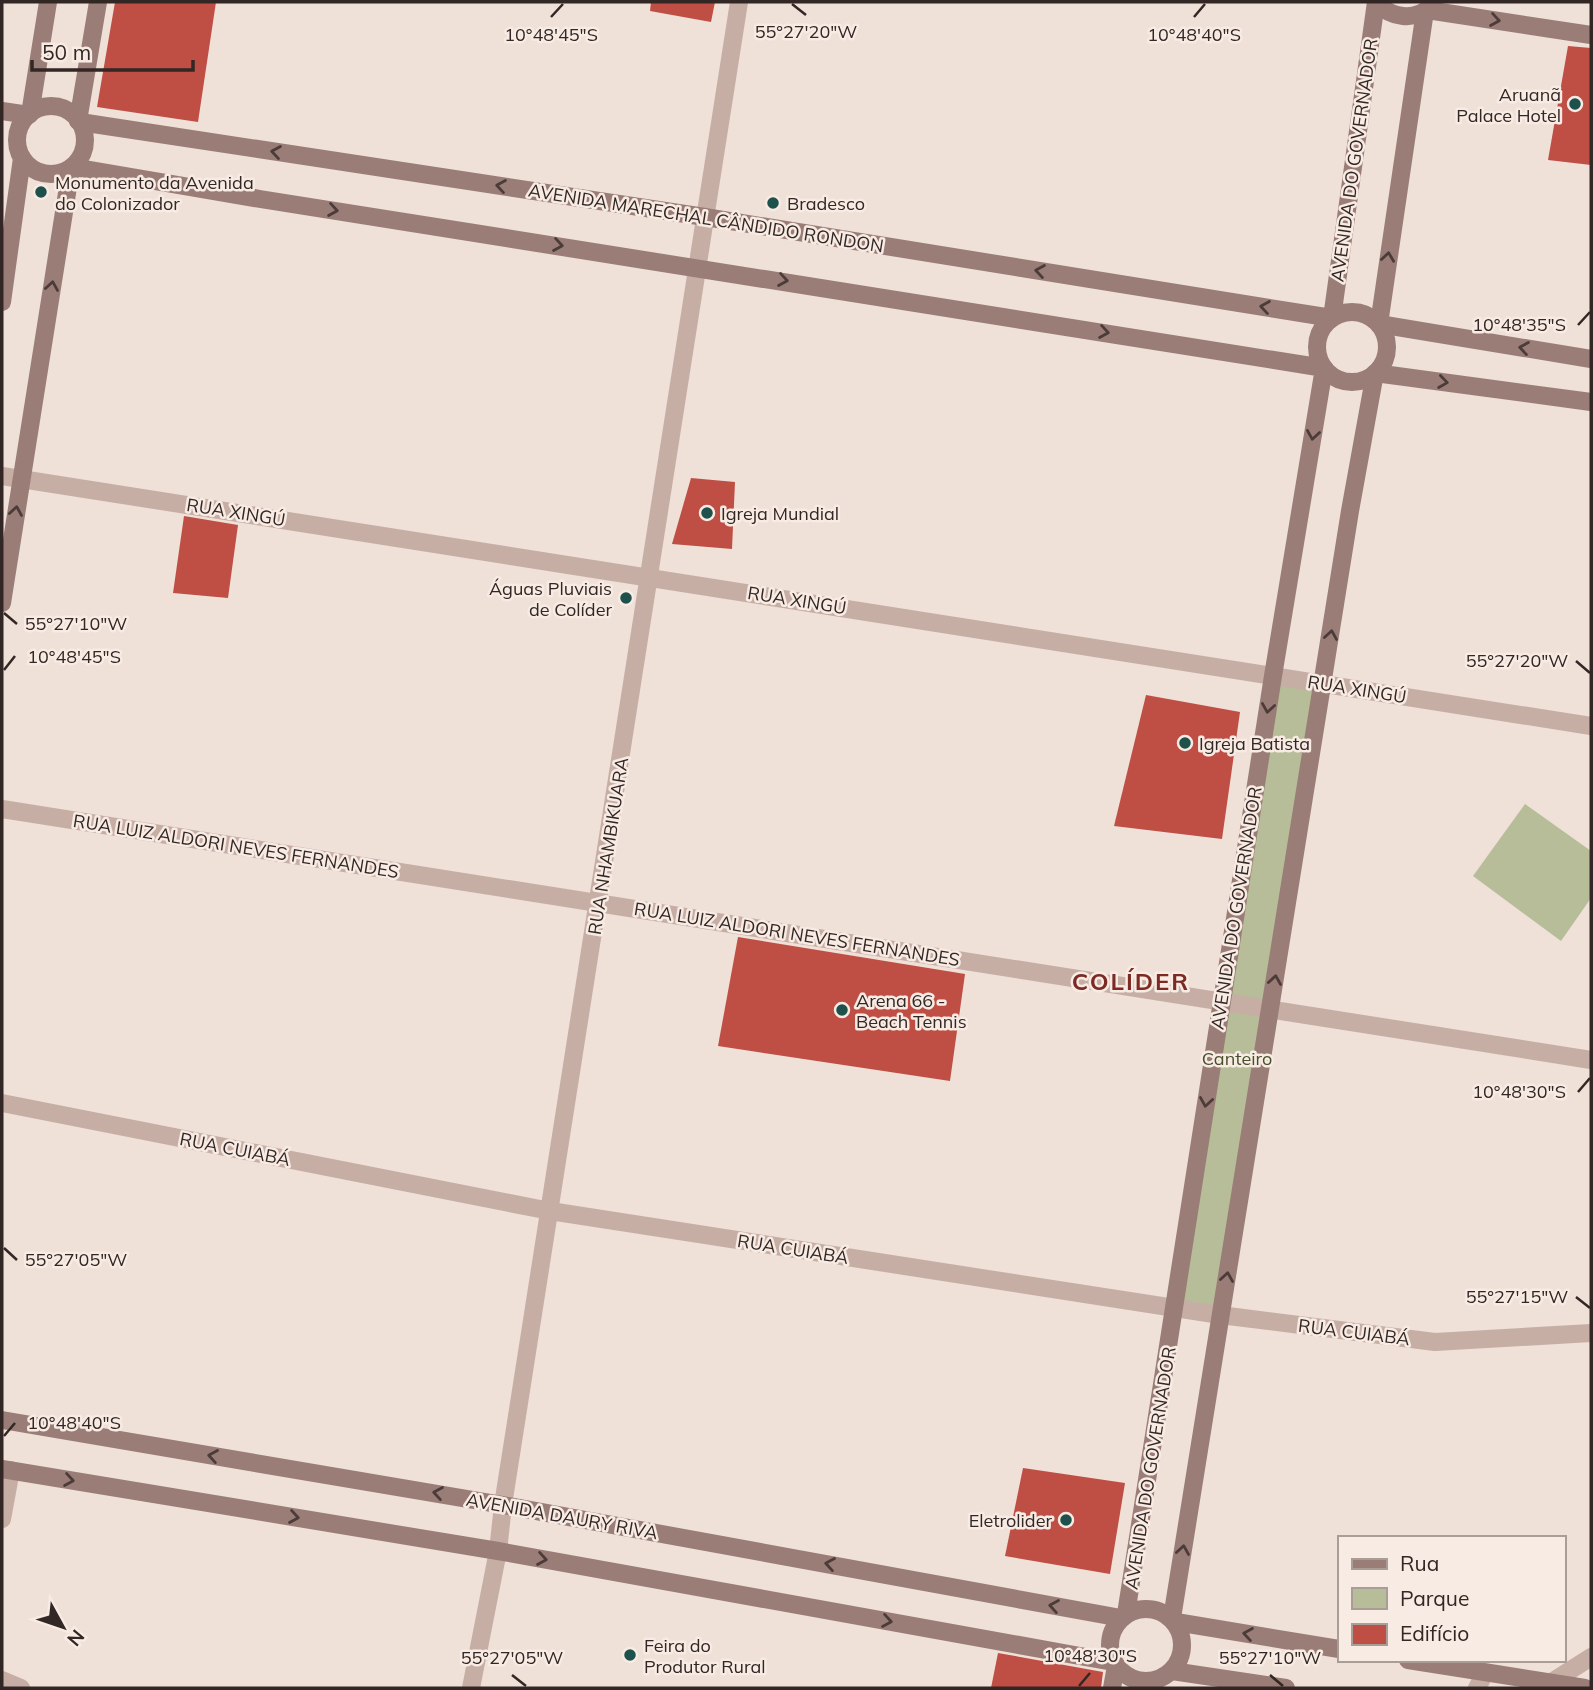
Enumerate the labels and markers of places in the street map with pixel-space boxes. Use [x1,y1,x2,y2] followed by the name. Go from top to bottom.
[1456,83,1561,127] place label: Aruanã Palace Hotel
[1567,96,1583,112] marker: Aruanã Palace Hotel
[55,171,254,215] place label: Monumento da Avenida do Colonizador
[33,184,49,200] marker: Monumento da Avenida do Colonizador
[787,192,865,215] place label: Bradesco
[765,195,781,211] marker: Bradesco
[721,502,839,525] place label: Igreja Mundial
[699,505,715,521] marker: Igreja Mundial
[489,577,612,621] place label: Águas Pluviais de Colíder
[618,590,634,606] marker: Águas Pluviais de Colíder
[1199,732,1310,755] place label: Igreja Batista
[1177,735,1193,751] marker: Igreja Batista
[856,989,967,1033] place label: Arena 66 - Beach Tennis
[834,1002,850,1018] marker: Arena 66 - Beach Tennis
[969,1509,1052,1532] place label: Eletrolider
[1058,1512,1074,1528] marker: Eletrolider
[644,1634,766,1678] place label: Feira do Produtor Rural
[622,1647,638,1663] marker: Feira do Produtor Rural

